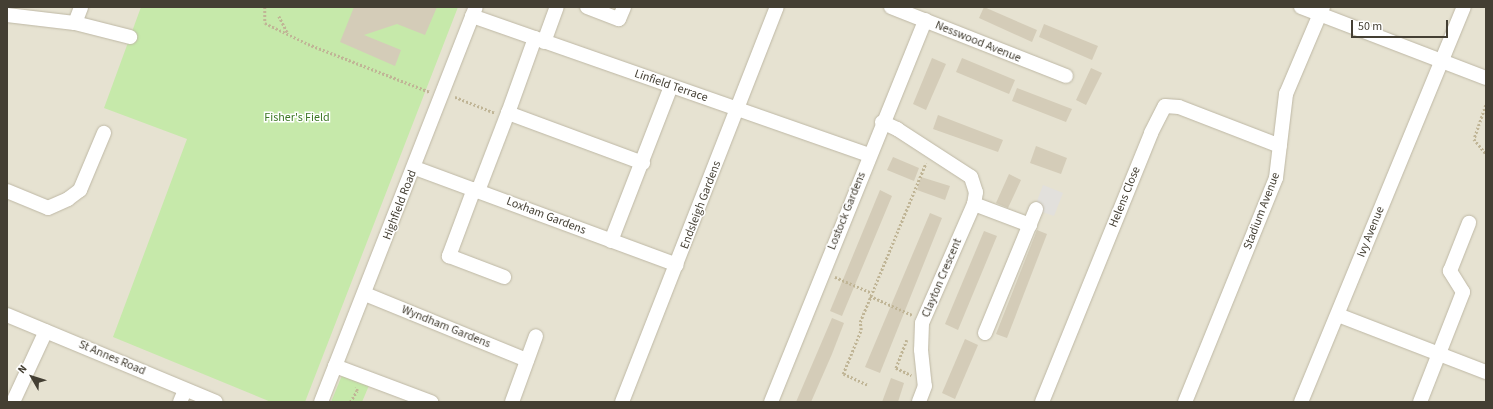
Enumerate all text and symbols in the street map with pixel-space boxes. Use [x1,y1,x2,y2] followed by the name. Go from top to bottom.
[1353,12,1450,38] scale bar
[933,18,1023,66] street label: Nesswood Avenue
[1358,18,1382,35] text: 50 m
[632,67,710,105] street label: Linfield Terrace
[264,111,330,125] park label: Fisher's Field
[678,159,724,251] street label: Endsleigh Gardens
[1106,165,1144,229] street label: Helens Close
[380,168,420,242] street label: Highfield Road
[825,170,869,252] street label: Lostock Gardens
[1241,170,1283,252] street label: Stadium Avenue
[504,194,588,238] street label: Loxham Gardens
[1354,204,1388,260] street label: Ivy Avenue
[919,236,965,320] street label: Clayton Crescent
[399,303,493,351] street label: Wyndham Gardens
[76,337,148,379] street label: St Annes Road
[12,357,52,397] north arrow
[14,362,30,377] text: N

